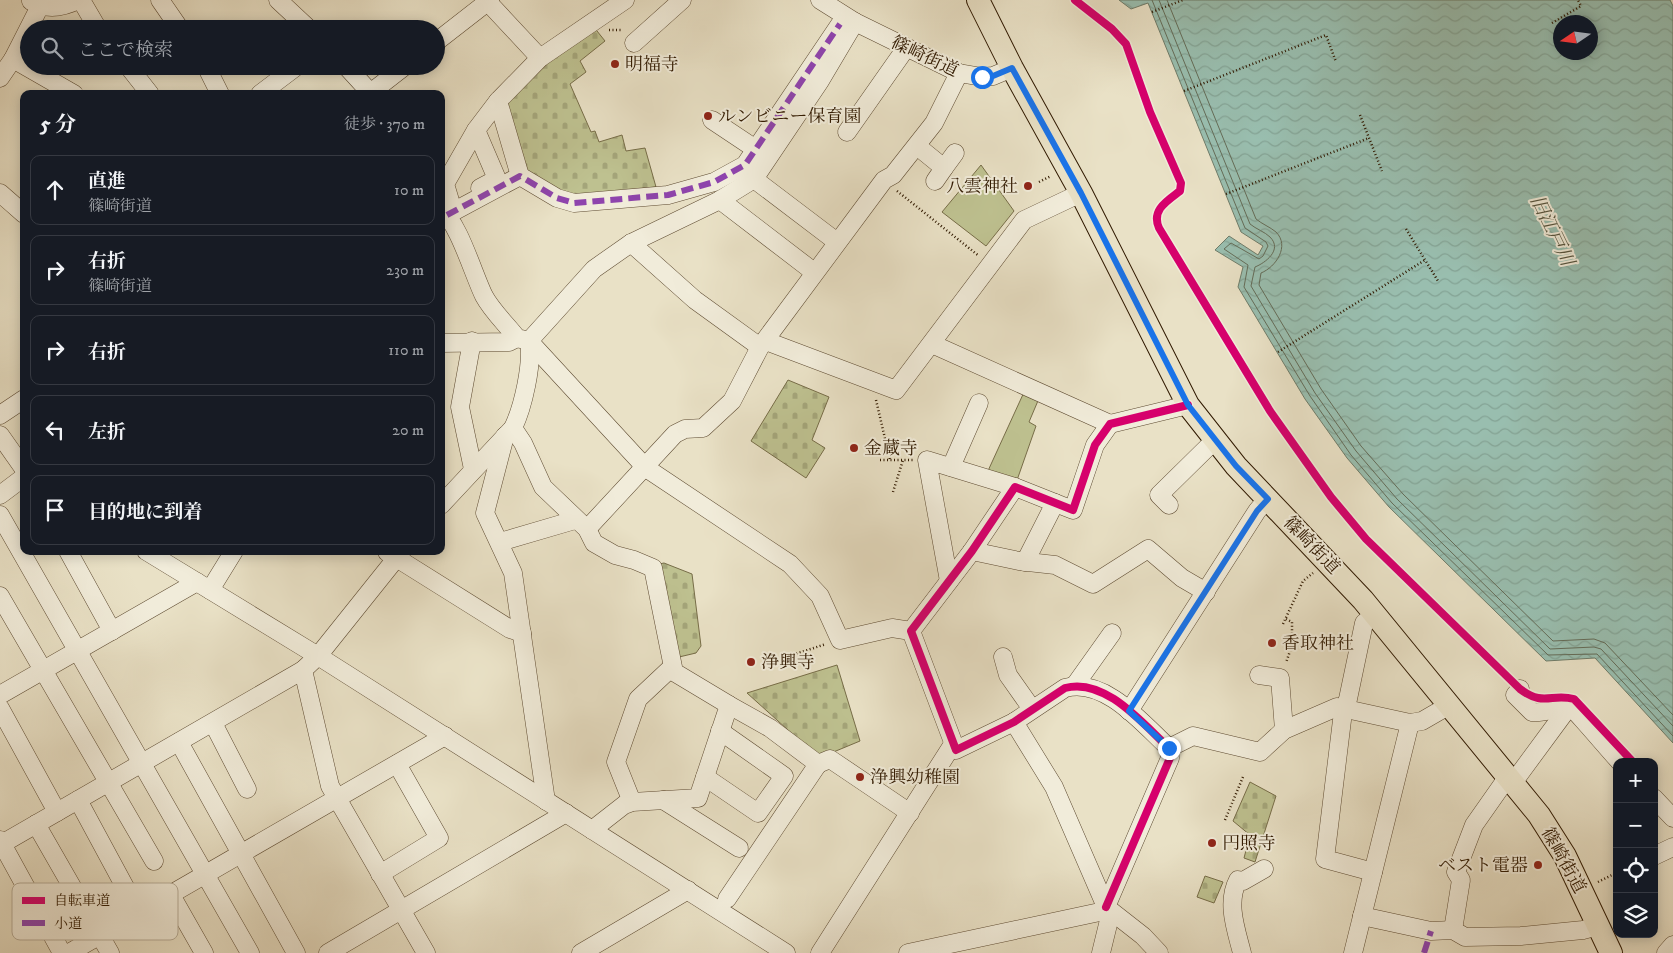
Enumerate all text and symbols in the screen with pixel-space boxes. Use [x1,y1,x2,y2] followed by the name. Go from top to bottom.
[1553,15,1598,60] north arrow
[20,20,445,75] search box
[887,32,962,82] street label: 篠崎街道
[38,34,66,62] icon: search
[78,39,173,62] text: ここで検索
[625,54,679,76] place label: 明福寺
[609,58,621,70] marker: 明福寺
[971,66,994,89] route start
[718,106,862,128] place label: ルンビニー保育園
[702,110,714,122] marker: ルンビニー保育園
[40,112,76,138] text: 5 分
[344,114,425,134] text: 徒歩 · 370 m
[88,170,126,193] text: 直進
[41,176,69,204] icon: ahead
[946,176,1018,198] place label: 八雲神社
[394,180,424,200] text: 10 m
[1022,180,1034,192] marker: 八雲神社
[1525,191,1580,272] water label: 旧江戸川
[88,196,152,216] text: 篠崎街道
[88,250,126,273] text: 右折
[41,256,69,284] icon: right
[386,260,424,280] text: 230 m
[88,276,152,296] text: 篠崎街道
[41,336,69,364] icon: right
[388,340,424,360] text: 110 m
[88,341,126,364] text: 右折
[41,416,69,444] icon: left
[392,420,424,440] text: 20 m
[88,421,126,444] text: 左折
[864,438,918,460] place label: 金蔵寺
[848,442,860,454] marker: 金蔵寺
[41,496,69,524] icon: arrive
[88,501,202,524] text: 目的地に到着
[1278,512,1344,579] street label: 篠崎街道
[1282,633,1354,655] place label: 香取神社
[1266,637,1278,649] marker: 香取神社
[761,652,815,674] place label: 浄興寺
[745,656,757,668] marker: 浄興寺
[1158,737,1181,760] route end
[1613,758,1658,938] map controls
[1613,758,1658,803] button: +
[870,767,960,789] place label: 浄興幼稚園
[854,771,866,783] marker: 浄興幼稚園
[1613,803,1658,848] button: −
[1536,824,1590,897] street label: 篠崎街道
[1222,833,1276,855] place label: 円照寺
[1206,837,1218,849] marker: 円照寺
[1613,848,1658,893] button: locate
[1438,855,1528,877] place label: ベスト電器
[1532,859,1544,871] marker: ベスト電器
[12,883,178,940] legend
[54,892,110,910] text: 自転車道
[1613,893,1658,938] button: layers
[54,915,82,933] text: 小道

